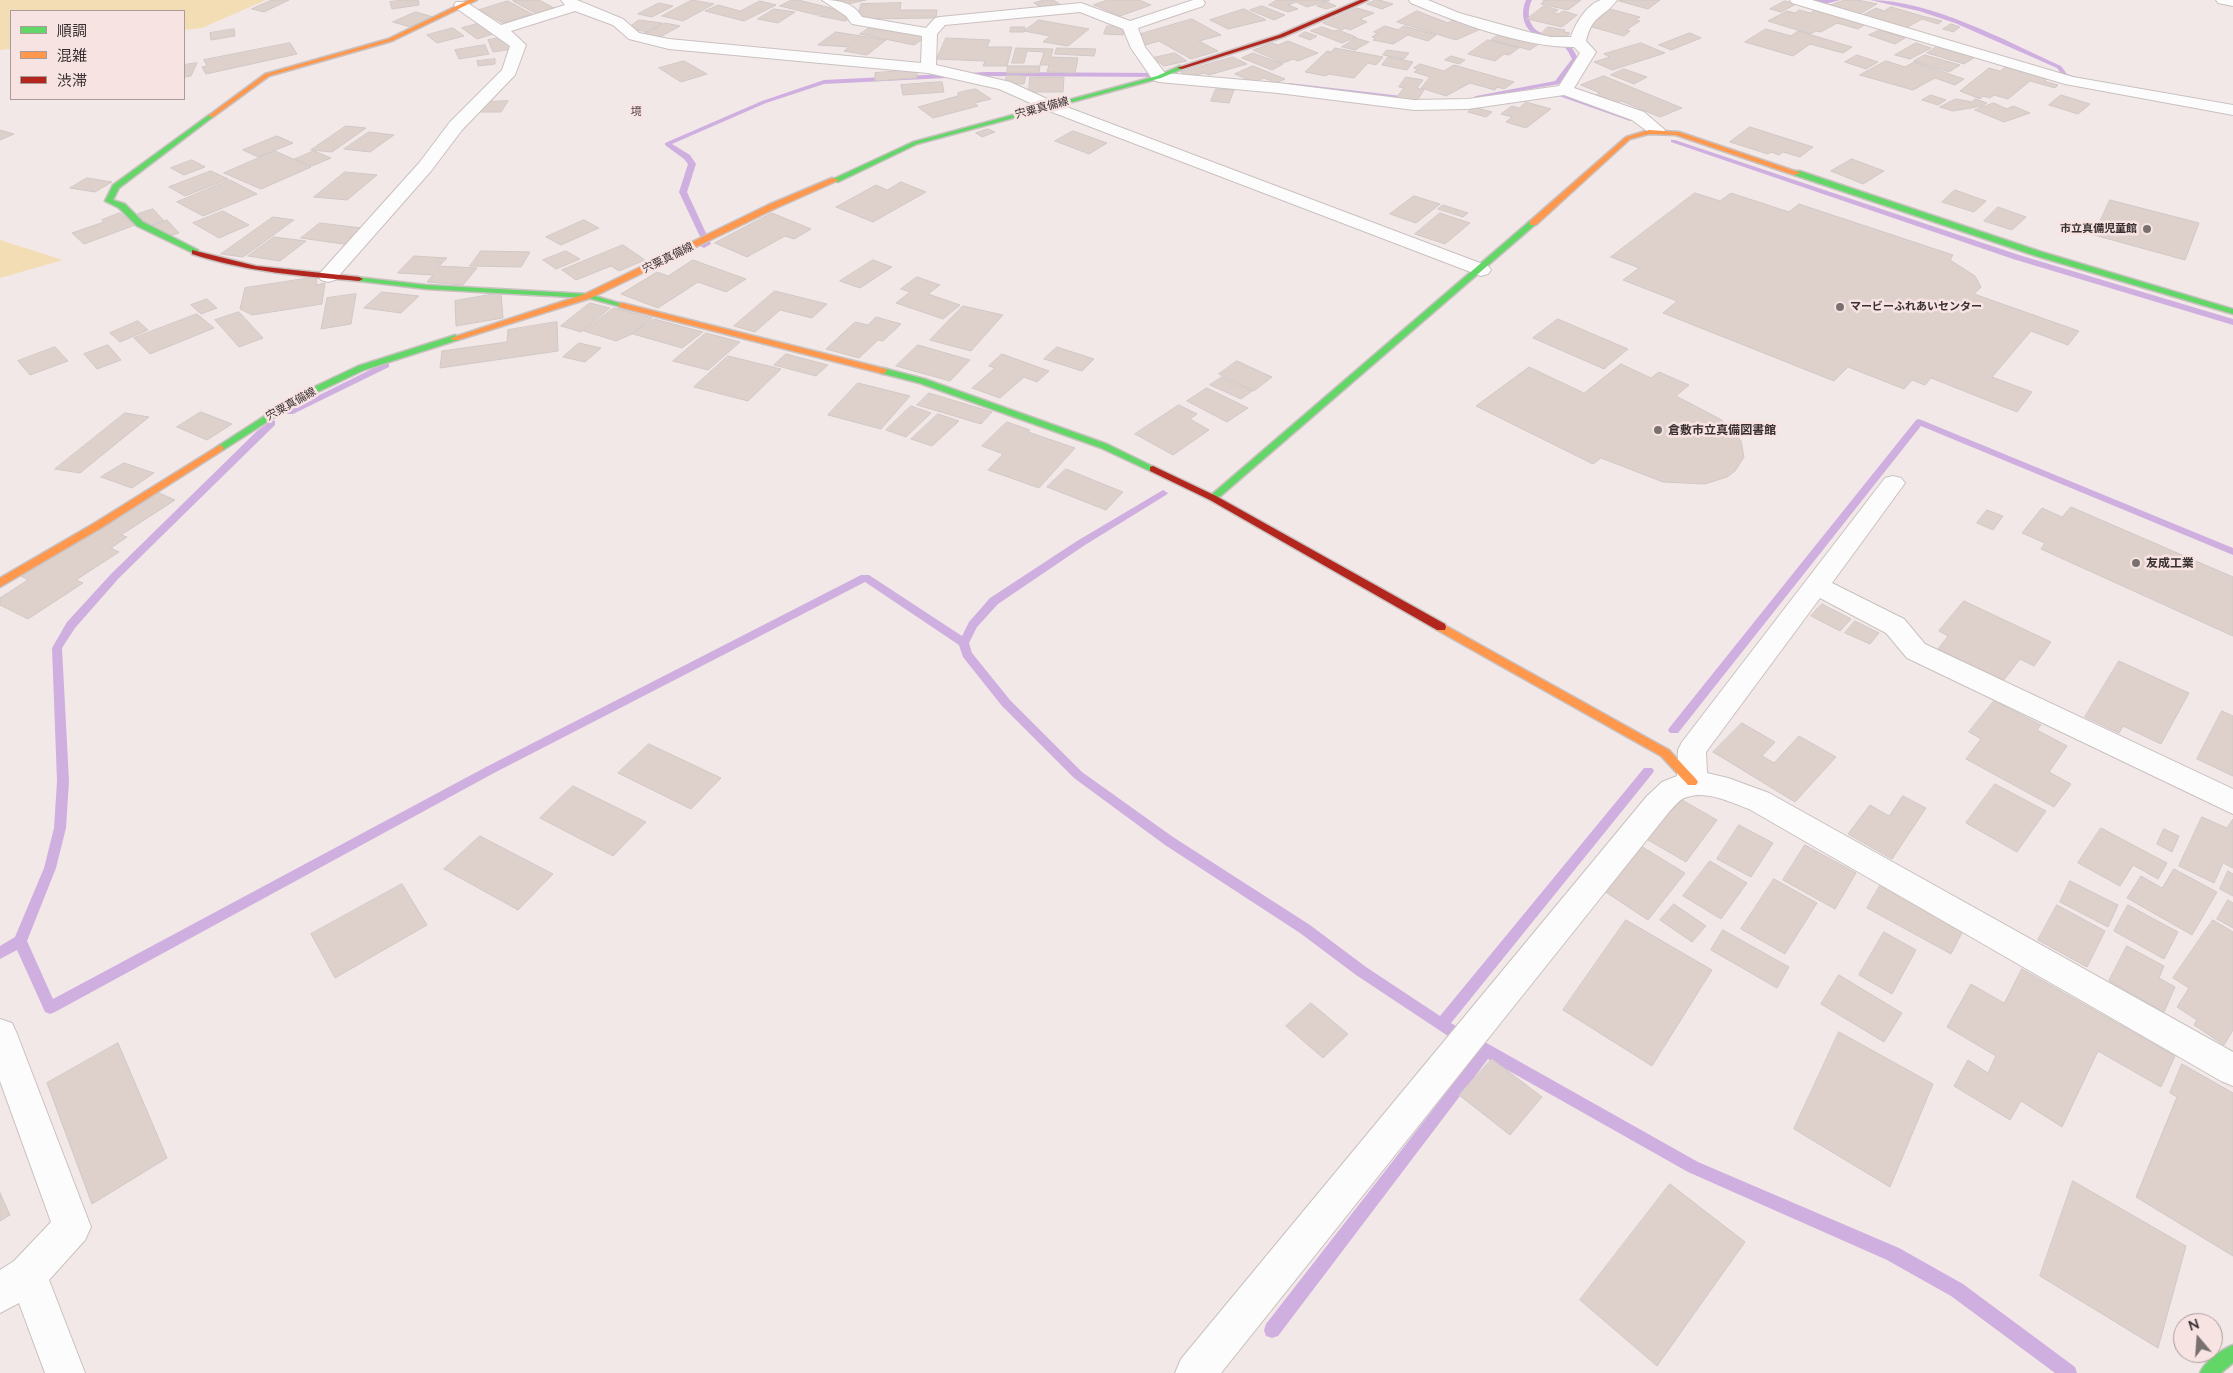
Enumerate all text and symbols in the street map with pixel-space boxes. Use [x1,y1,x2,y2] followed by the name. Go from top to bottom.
[10,10,185,100] legend
[57,21,87,40] text: 順調
[57,46,87,65] text: 混雑
[57,71,87,90] text: 渋滞
[1014,95,1070,121] street label: 宍粟真備線
[631,105,641,119] district label: 境
[2060,222,2137,236] place label: 市立真備児童館
[2141,223,2153,235] marker: 市立真備児童館
[640,240,696,276] street label: 宍粟真備線
[1850,300,1982,314] place label: マービーふれあいセンター
[1834,301,1846,313] marker: マービーふれあいセンター
[264,385,318,423] street label: 宍粟真備線
[1668,423,1776,437] place label: 倉敷市立真備図書館
[1652,424,1664,436] marker: 倉敷市立真備図書館
[2146,556,2194,570] place label: 友成工業
[2130,557,2142,569] marker: 友成工業
[2173,1313,2223,1363] north arrow
[2186,1314,2201,1335] text: N

